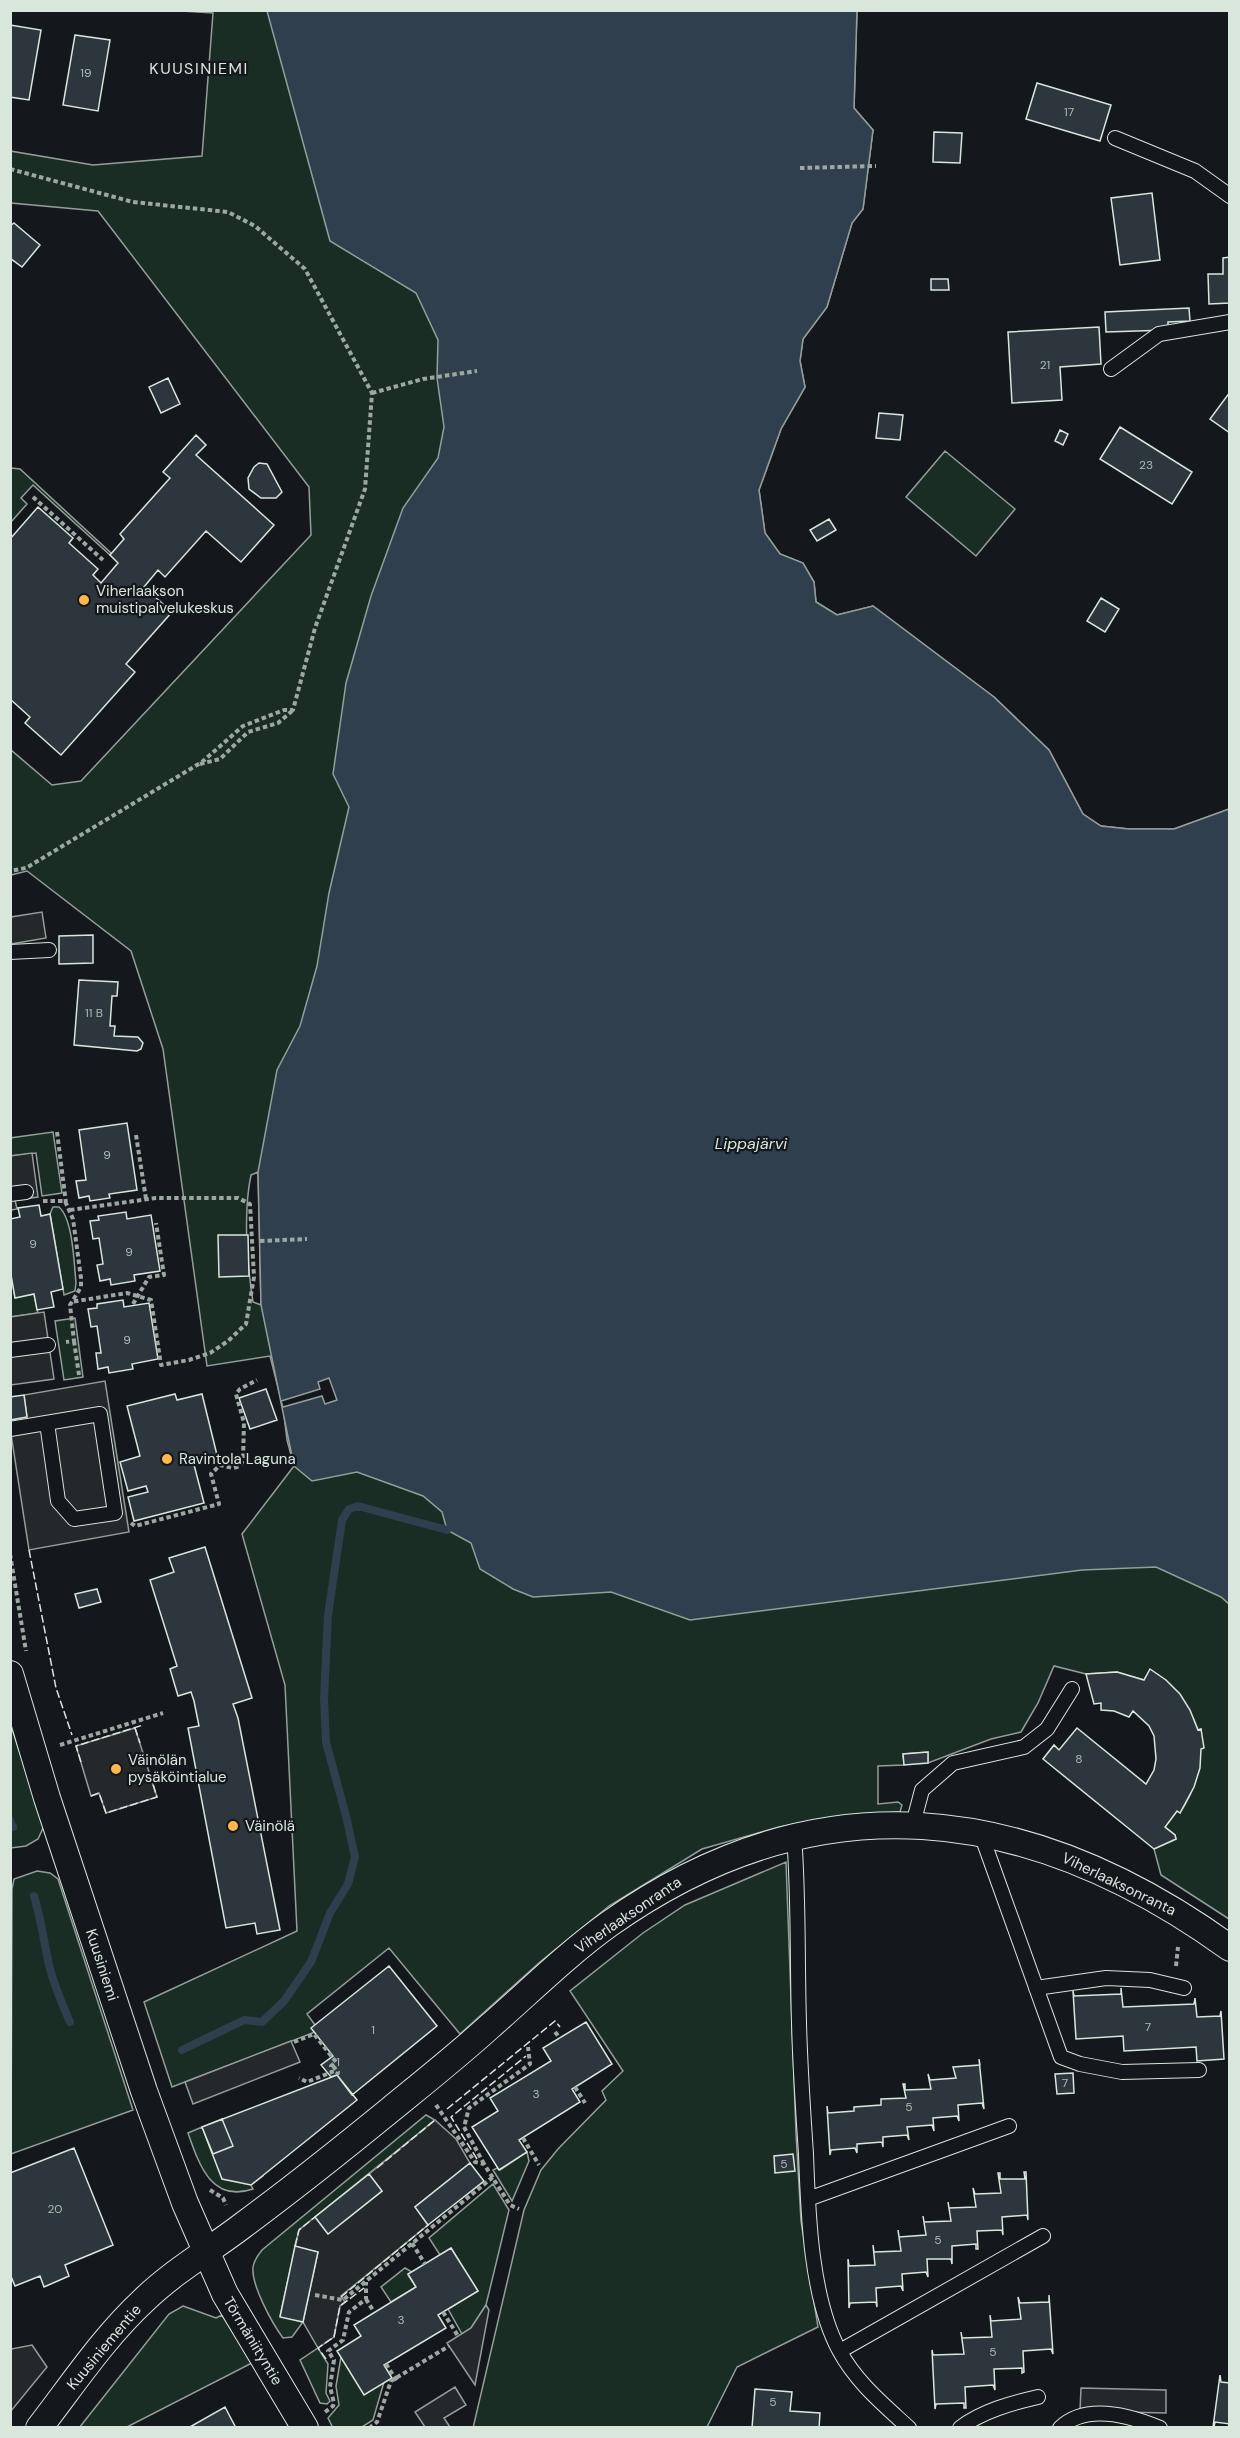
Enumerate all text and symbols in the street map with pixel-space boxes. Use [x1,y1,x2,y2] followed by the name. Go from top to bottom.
[149,58,249,79] district label: KUUSINIEMI
[80,65,92,81] house number: 19
[1064,104,1074,120] house number: 17
[1040,357,1050,373] house number: 21
[1139,457,1153,473] house number: 23
[96,581,234,618] place label: Viherlaakson muistipalvelukeskus
[77,593,91,607] marker: Viherlaakson muistipalvelukeskus
[85,1005,103,1021] house number: 11 B
[715,1133,788,1154] water label: Lippajärvi
[103,1147,111,1163] house number: 9
[29,1236,37,1252] house number: 9
[125,1244,133,1260] house number: 9
[123,1332,131,1348] house number: 9
[179,1449,296,1469] place label: Ravintola Laguna
[160,1452,174,1466] marker: Ravintola Laguna
[128,1750,227,1787] place label: Väinölän pysäköintialue
[1075,1751,1083,1767] house number: 8
[109,1762,123,1776] marker: Väinölän pysäköintialue
[245,1816,295,1836] place label: Väinölä
[226,1819,240,1833] marker: Väinölä
[1059,1848,1179,1920] street label: Viherlaaksonranta
[571,1872,685,1958] street label: Viherlaaksonranta
[81,1926,123,2004] street label: Kuusiniemi
[1145,2019,1151,2035] house number: 7
[371,2022,375,2038] house number: 1
[336,2054,340,2070] house number: 1
[1062,2075,1068,2091] house number: 7
[532,2086,540,2102] house number: 3
[905,2099,913,2115] house number: 5
[780,2156,788,2172] house number: 5
[47,2201,63,2217] house number: 20
[934,2232,942,2248] house number: 5
[219,2293,287,2389] street label: Törmäniityntie
[62,2300,146,2394] street label: Kuusiniementie
[397,2312,405,2328] house number: 3
[989,2344,997,2360] house number: 5
[769,2394,777,2410] house number: 5

